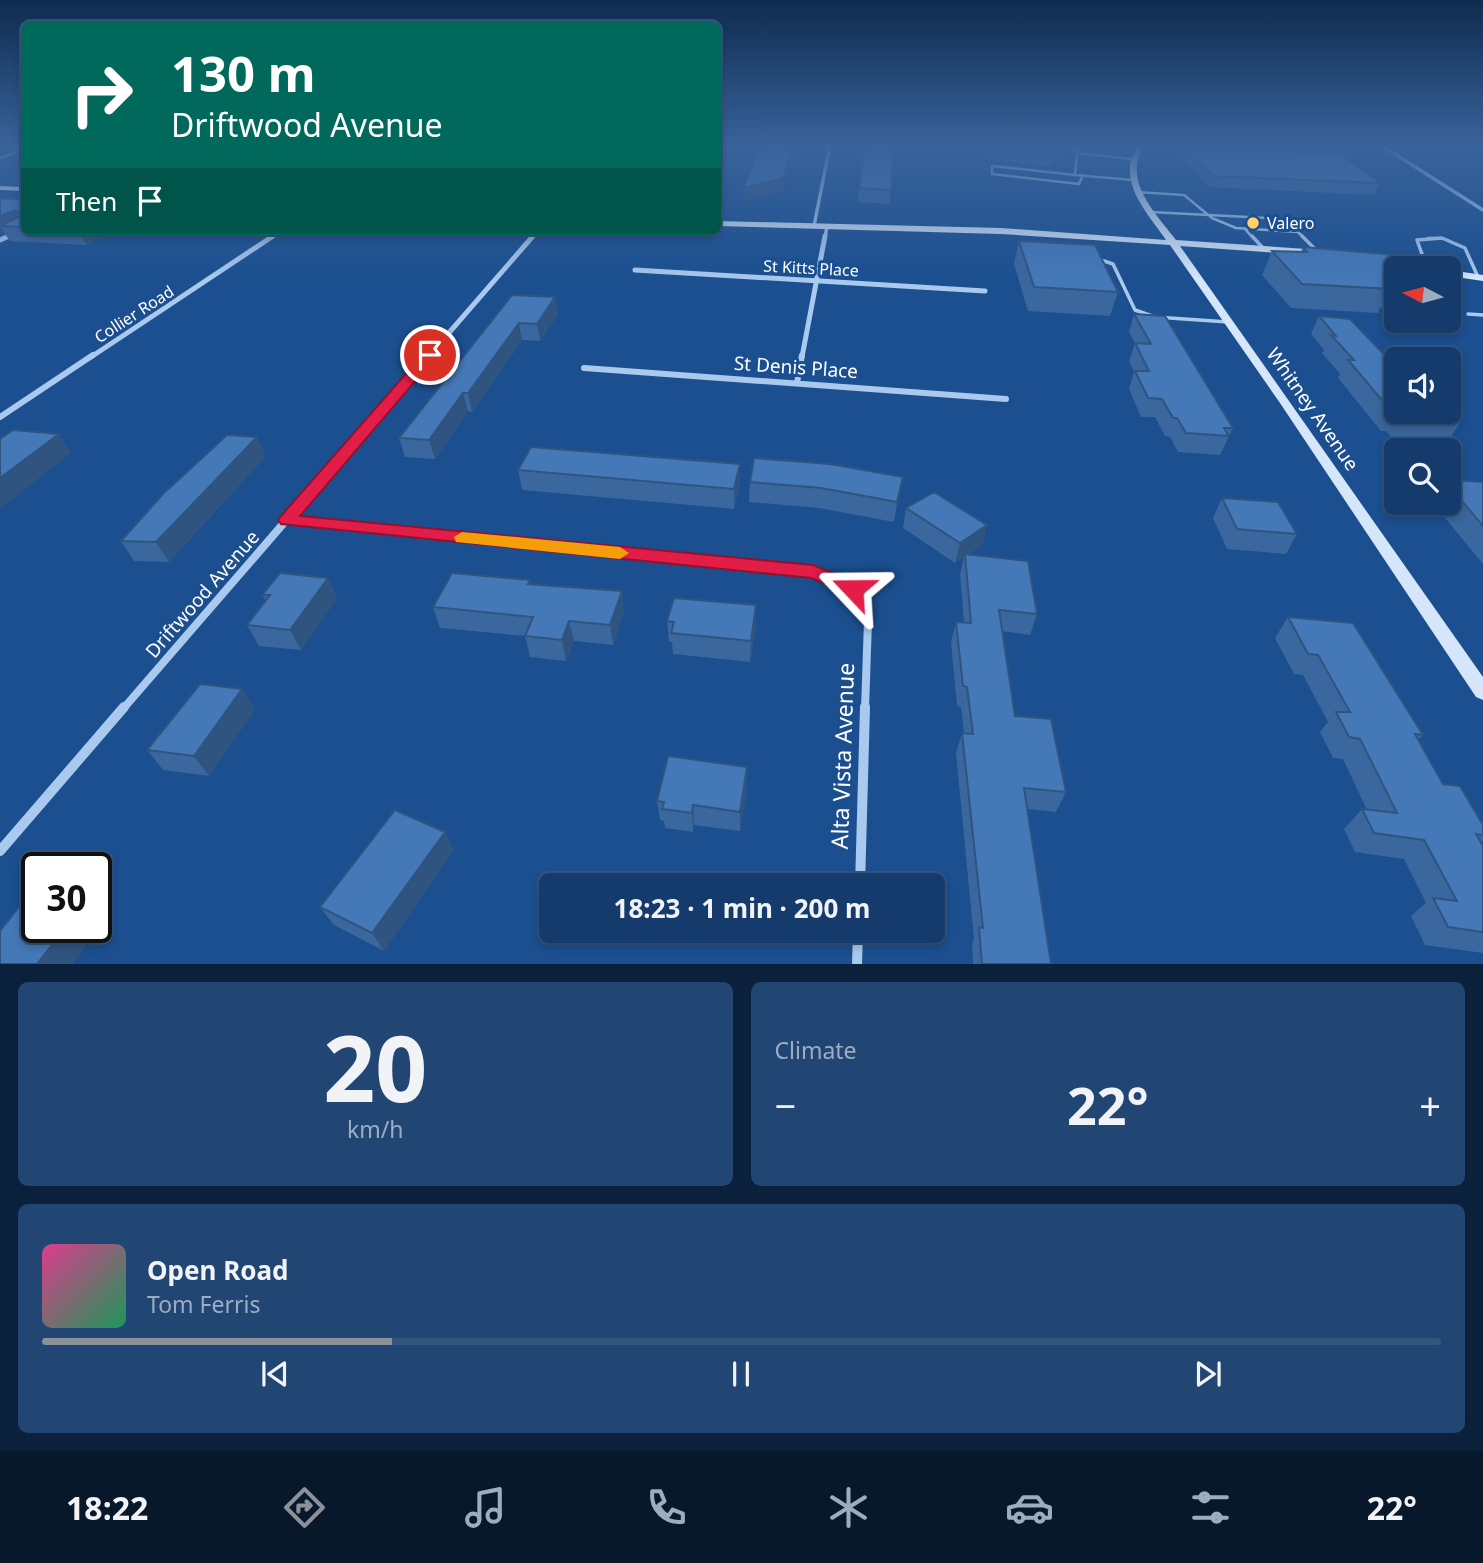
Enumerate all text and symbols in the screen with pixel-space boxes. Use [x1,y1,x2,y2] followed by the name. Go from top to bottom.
[171,40,316,106] text: 130 m
[56,49,147,140] icon: right
[171,103,443,146] text: Driftwood Avenue
[131,182,169,220] icon: arrive
[56,183,117,219] text: Then
[1267,212,1314,234] place label: Valero
[1245,215,1261,231] marker: Valero
[763,255,859,281] street label: St Kitts Place
[1384,256,1461,332] north arrow
[1384,256,1461,515] map controls
[90,280,178,348] street label: Collier Road
[400,325,460,385] pin
[411,336,449,374] icon: arrive
[1261,342,1365,476] street label: Whitney Avenue
[1384,347,1461,424] button: sound
[733,350,859,384] street label: St Denis Place
[1384,438,1461,515] button: search
[139,525,265,663] street label: Driftwood Avenue
[816,552,890,626] position arrow
[823,662,861,850] street label: Alta Vista Avenue
[21,852,112,943] speed limit sign: 30
[614,890,870,926] text: 18:23 · 1 min · 200 m
[323,1005,427,1129] text: 20
[775,1034,857,1066] text: Climate
[1067,1069,1149,1140] text: 22°
[775,1079,796,1131] text: −
[1419,1079,1441,1131] text: +
[347,1113,404,1145] text: km/h
[147,1252,289,1288] text: Open Road
[147,1288,260,1320] text: Tom Ferris
[256,1355,294,1393] icon: previous
[722,1355,760,1393] icon: pause
[1189,1355,1227,1393] icon: next
[280,1483,329,1532] icon: directions
[461,1483,510,1532] icon: music
[642,1483,691,1532] icon: phone
[824,1483,873,1532] icon: climate
[1005,1483,1054,1532] icon: car
[1186,1483,1235,1532] icon: filters
[66,1486,148,1529] text: 18:22
[1367,1486,1417,1529] text: 22°

